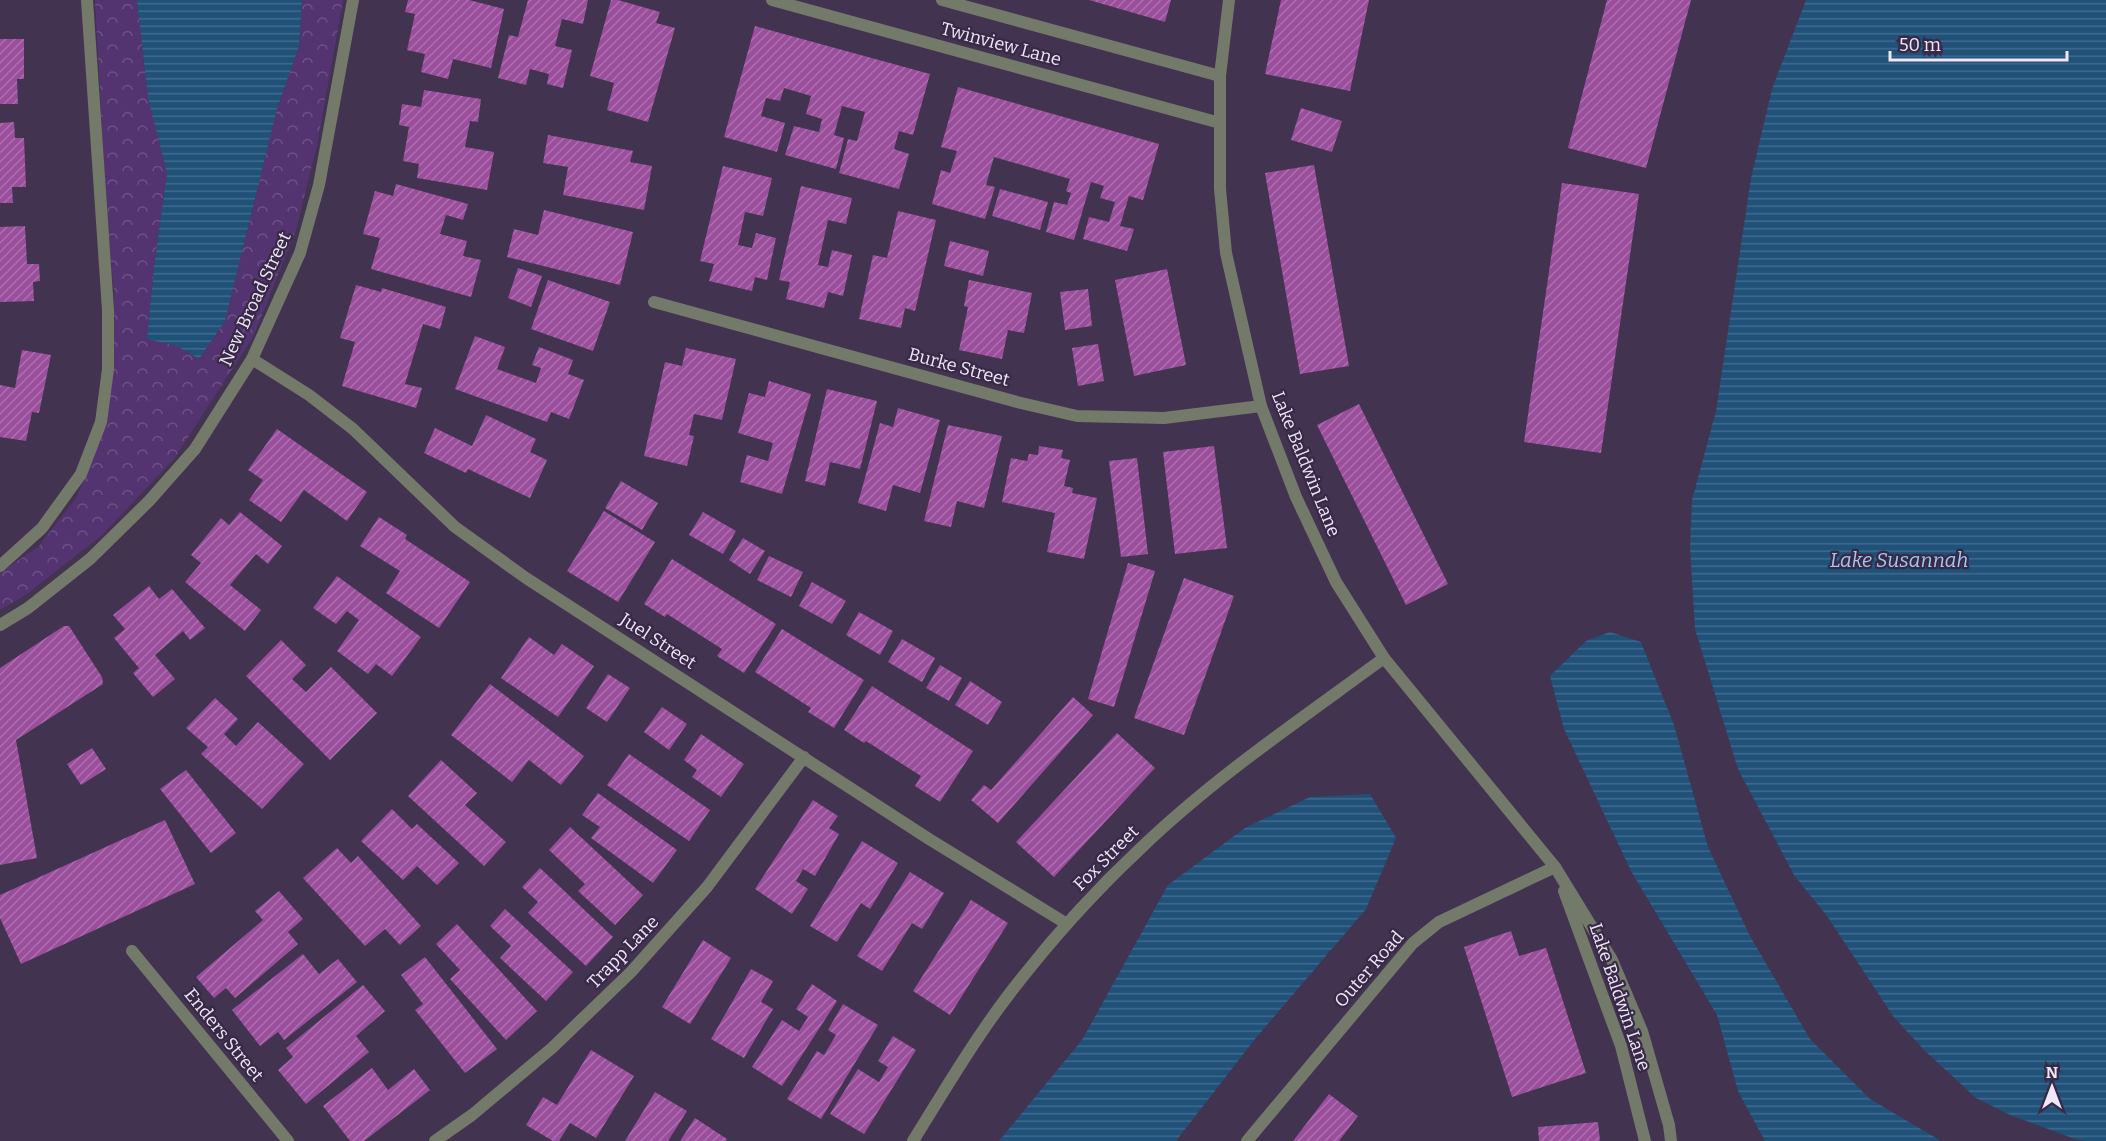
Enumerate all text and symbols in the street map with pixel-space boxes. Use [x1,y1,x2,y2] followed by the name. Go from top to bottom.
[938,17,1064,71] street label: Twinview Lane
[1890,24,2067,62] scale bar
[1899,34,1941,56] text: 50 m
[214,228,296,370] street label: New Broad Street
[906,343,1013,391] street label: Burke Street
[1267,388,1345,540] street label: Lake Baldwin Lane
[1830,548,1968,572] water label: Lake Susannah
[615,608,701,674] street label: Juel Street
[1069,820,1144,895] street label: Fox Street
[583,911,663,993] street label: Trapp Lane
[1584,920,1656,1074] street label: Lake Baldwin Lane
[1330,926,1408,1012] street label: Outer Road
[180,984,269,1086] street label: Enders Street
[2022,1057,2082,1117] north arrow
[2046,1063,2058,1082] text: N

